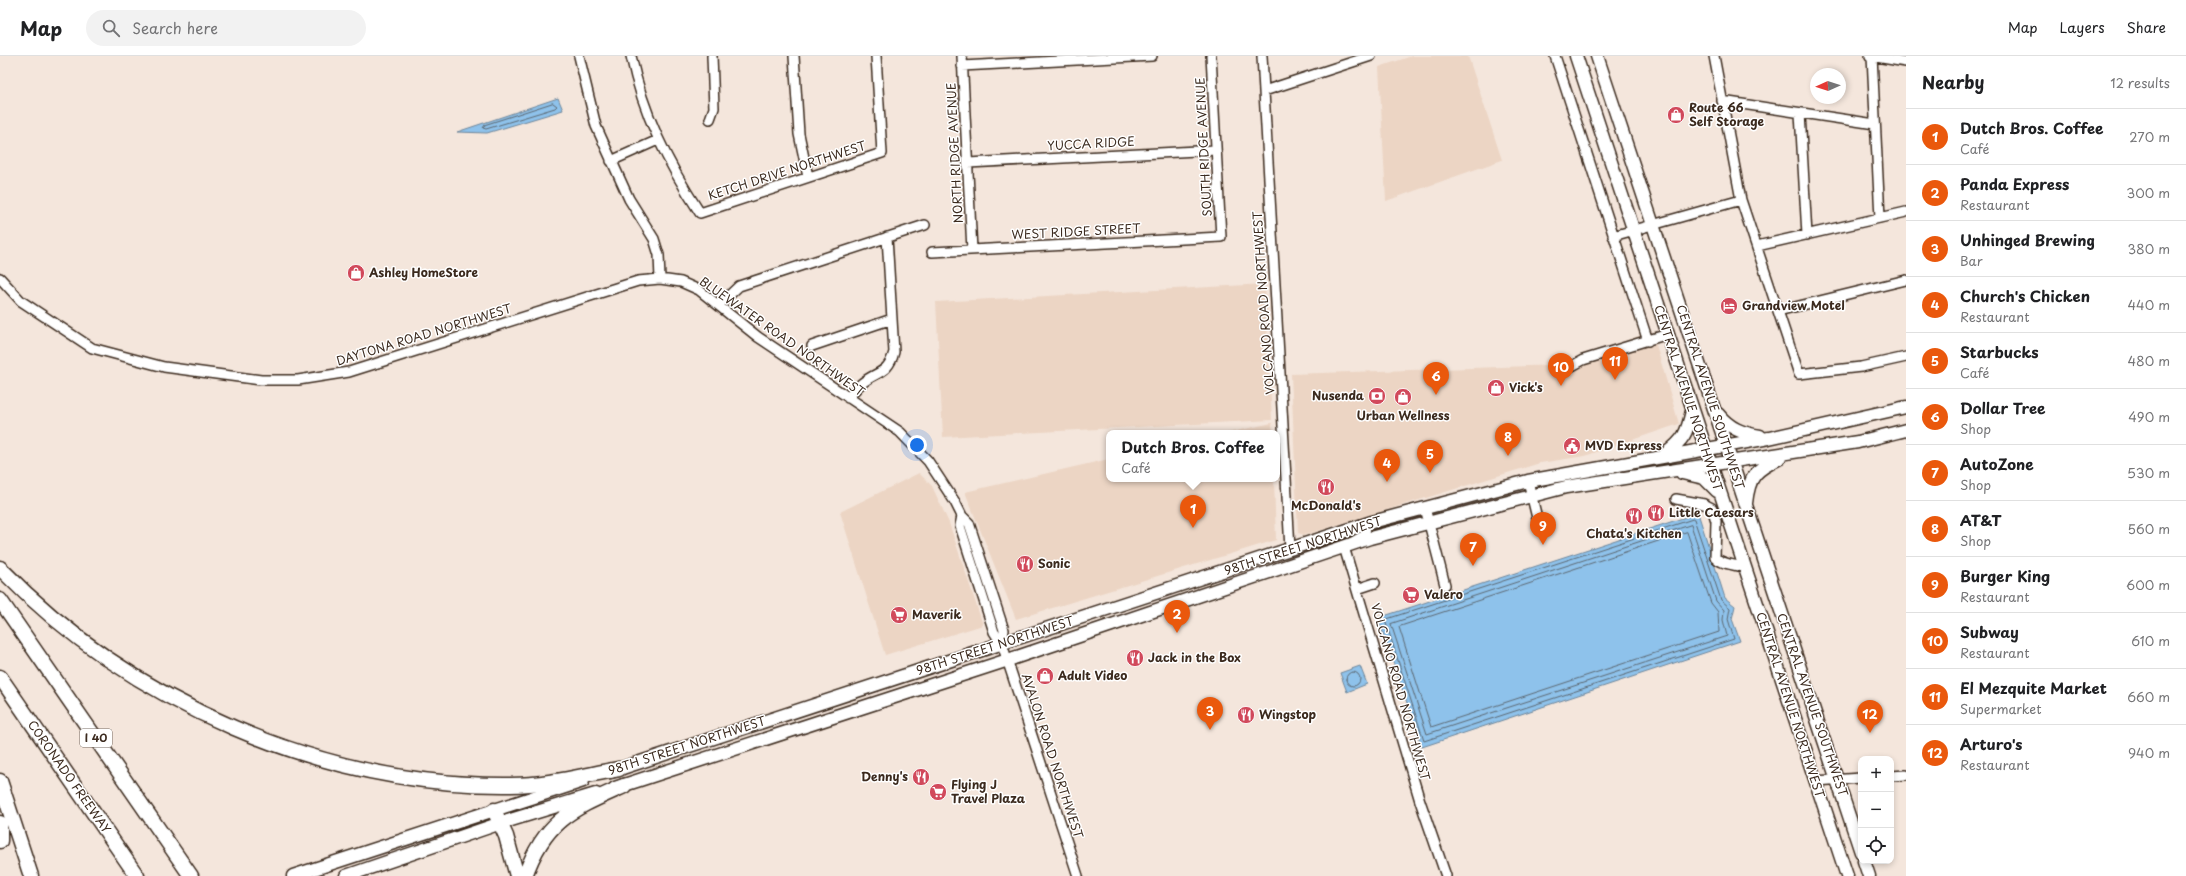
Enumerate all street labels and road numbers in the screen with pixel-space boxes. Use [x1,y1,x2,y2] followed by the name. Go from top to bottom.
[1190,77,1216,217] street label: SOUTH RIDGE AVENUE
[941,82,967,224] street label: NORTH RIDGE AVENUE
[1047,132,1135,154] street label: YUCCA RIDGE
[705,136,869,204] street label: KETCH DRIVE NORTHWEST
[1248,210,1278,395] street label: VOLCANO ROAD NORTHWEST
[1011,219,1142,243] street label: WEST RIDGE STREET
[696,272,869,401] street label: BLUEWATER ROAD NORTHWEST
[334,299,514,369] street label: DAYTONA ROAD NORTHWEST
[1650,302,1728,494] street label: CENTRAL AVENUE NORTHWEST
[1673,302,1750,492] street label: CENTRAL AVENUE SOUTHWEST
[1222,511,1385,579] street label: 98TH STREET NORTHWEST
[1367,601,1435,783] street label: VOLCANO ROAD NORTHWEST
[1752,609,1830,801] street label: CENTRAL AVENUE NORTHWEST
[1773,610,1853,800] street label: CENTRAL AVENUE SOUTHWEST
[914,611,1077,679] street label: 98TH STREET NORTHWEST
[1018,671,1088,841] street label: AVALON ROAD NORTHWEST
[606,711,769,779] street label: 98TH STREET NORTHWEST
[24,716,116,837] street label: CORONADO FREEWAY
[80,729,112,747] road number: I 40

